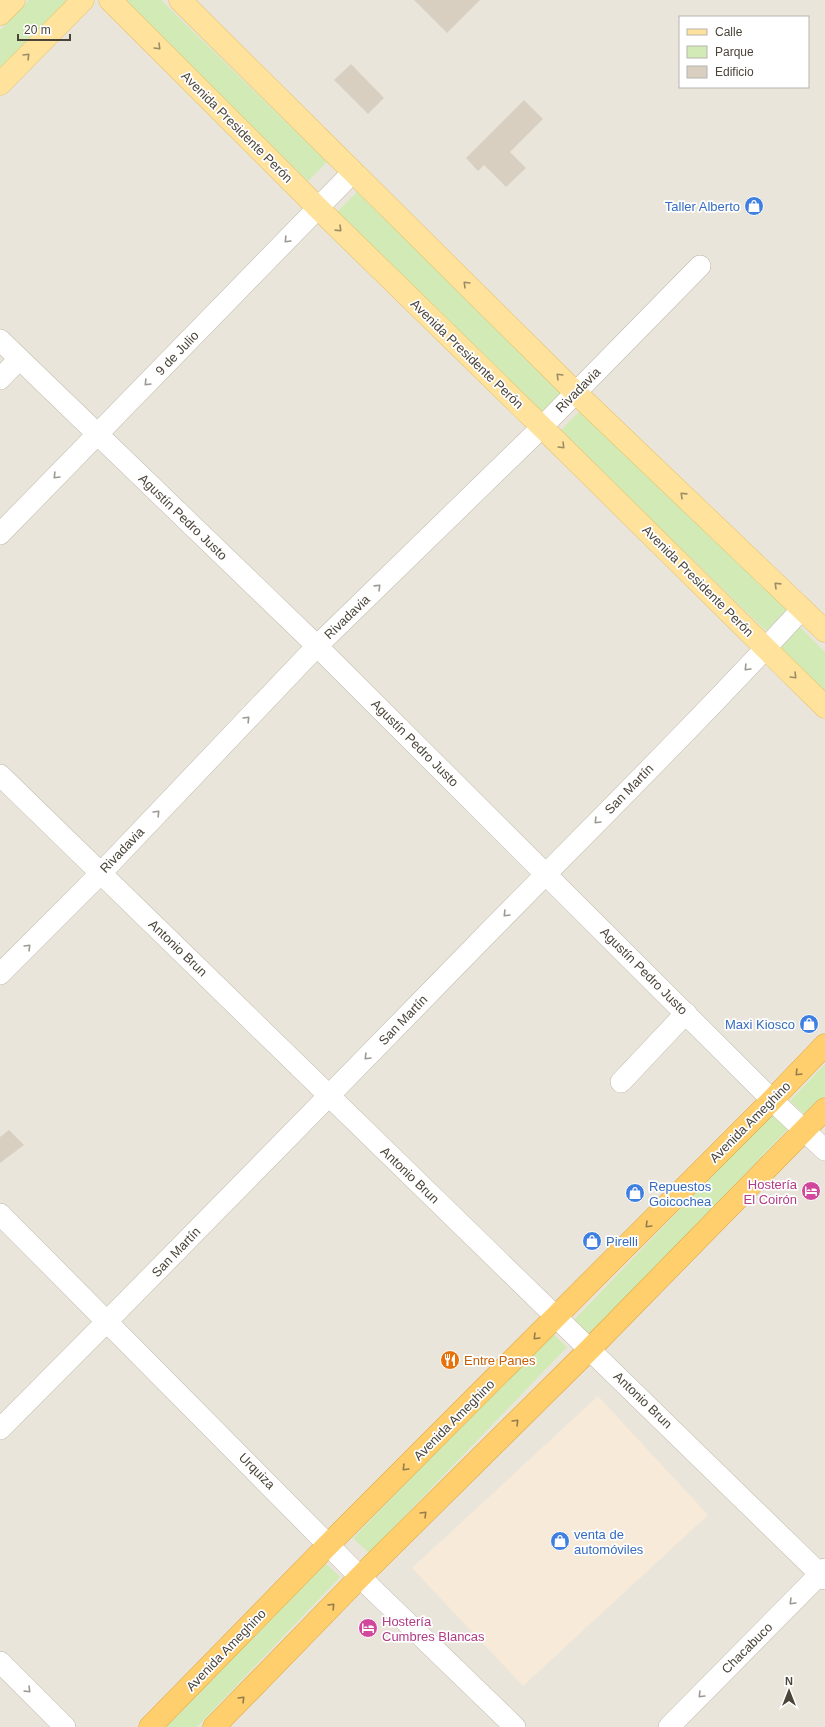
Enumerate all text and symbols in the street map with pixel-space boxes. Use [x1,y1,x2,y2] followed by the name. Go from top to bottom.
[18,16,70,42] scale bar
[679,16,809,88] legend
[24,23,51,37] text: 20 m
[715,25,743,39] text: Calle
[153,43,161,50] one-way arrow
[715,45,754,59] text: Parque
[22,53,30,61] one-way arrow
[715,65,754,79] text: Edificio
[178,68,296,186] street label: Avenida Presidente Perón
[743,195,765,217] shop icon: Taller Alberto
[665,199,740,214] place label: Taller Alberto
[334,224,342,231] one-way arrow
[284,235,292,243] one-way arrow
[463,281,471,289] one-way arrow
[408,296,526,412] street label: Avenida Presidente Perón
[152,328,202,378] street label: 9 de Julio
[553,364,604,415] street label: Rivadavia
[556,373,564,381] one-way arrow
[144,378,152,386] one-way arrow
[557,441,565,449] one-way arrow
[54,471,61,479] one-way arrow
[136,471,230,563] street label: Agustín Pedro Justo
[680,492,688,500] one-way arrow
[639,522,757,640] street label: Avenida Presidente Perón
[774,582,782,590] one-way arrow
[373,584,381,592] one-way arrow
[321,591,373,642] street label: Rivadavia
[744,663,751,671] one-way arrow
[789,671,796,679] one-way arrow
[368,696,462,790] street label: Agustín Pedro Justo
[242,717,249,724] one-way arrow
[602,761,656,817] street label: San Martín
[153,811,160,818] one-way arrow
[594,816,602,824] one-way arrow
[97,824,148,876] street label: Rivadavia
[504,909,511,917] one-way arrow
[146,916,210,980] street label: Antonio Brun
[597,924,691,1018] street label: Agustín Pedro Justo
[23,944,30,952] one-way arrow
[376,992,430,1048] street label: San Martín
[798,1013,820,1035] shop icon: Maxi Kiosco
[725,1017,795,1032] place label: Maxi Kiosco
[364,1052,372,1060] one-way arrow
[795,1068,803,1076] one-way arrow
[706,1078,794,1166] street label: Avenida Ameghino
[378,1143,442,1207] street label: Antonio Brun
[744,1177,798,1207] place label: Hostería El Coirón
[649,1179,712,1209] place label: Repuestos Goicochea
[800,1180,822,1202] hotel icon: Hostería El Coirón
[624,1182,646,1204] shop icon: Repuestos Goicochea
[645,1220,653,1228] one-way arrow
[149,1224,203,1280] street label: San Martín
[581,1230,603,1252] shop icon: Pirelli
[606,1234,638,1249] place label: Pirelli
[533,1332,541,1340] one-way arrow
[439,1349,461,1371] restaurant icon: Entre Panes
[464,1353,536,1368] place label: Entre Panes
[611,1368,675,1432] street label: Antonio Brun
[410,1376,498,1464] street label: Avenida Ameghino
[511,1419,519,1427] one-way arrow
[236,1450,279,1493] street label: Urquiza
[402,1463,410,1471] one-way arrow
[419,1511,427,1519] one-way arrow
[574,1527,644,1557] place label: venta de automóviles
[549,1530,571,1552] shop icon: venta de automóviles
[789,1597,797,1605] one-way arrow
[327,1603,335,1611] one-way arrow
[183,1606,269,1694] street label: Avenida Ameghino
[382,1614,485,1644] place label: Hostería Cumbres Blancas
[357,1617,379,1639] hotel icon: Hostería Cumbres Blancas
[718,1619,776,1677] street label: Chacabuco
[769,1671,809,1711] north arrow
[785,1675,793,1687] text: N
[23,1685,31,1693] one-way arrow
[698,1690,706,1698] one-way arrow
[237,1696,244,1704] one-way arrow

